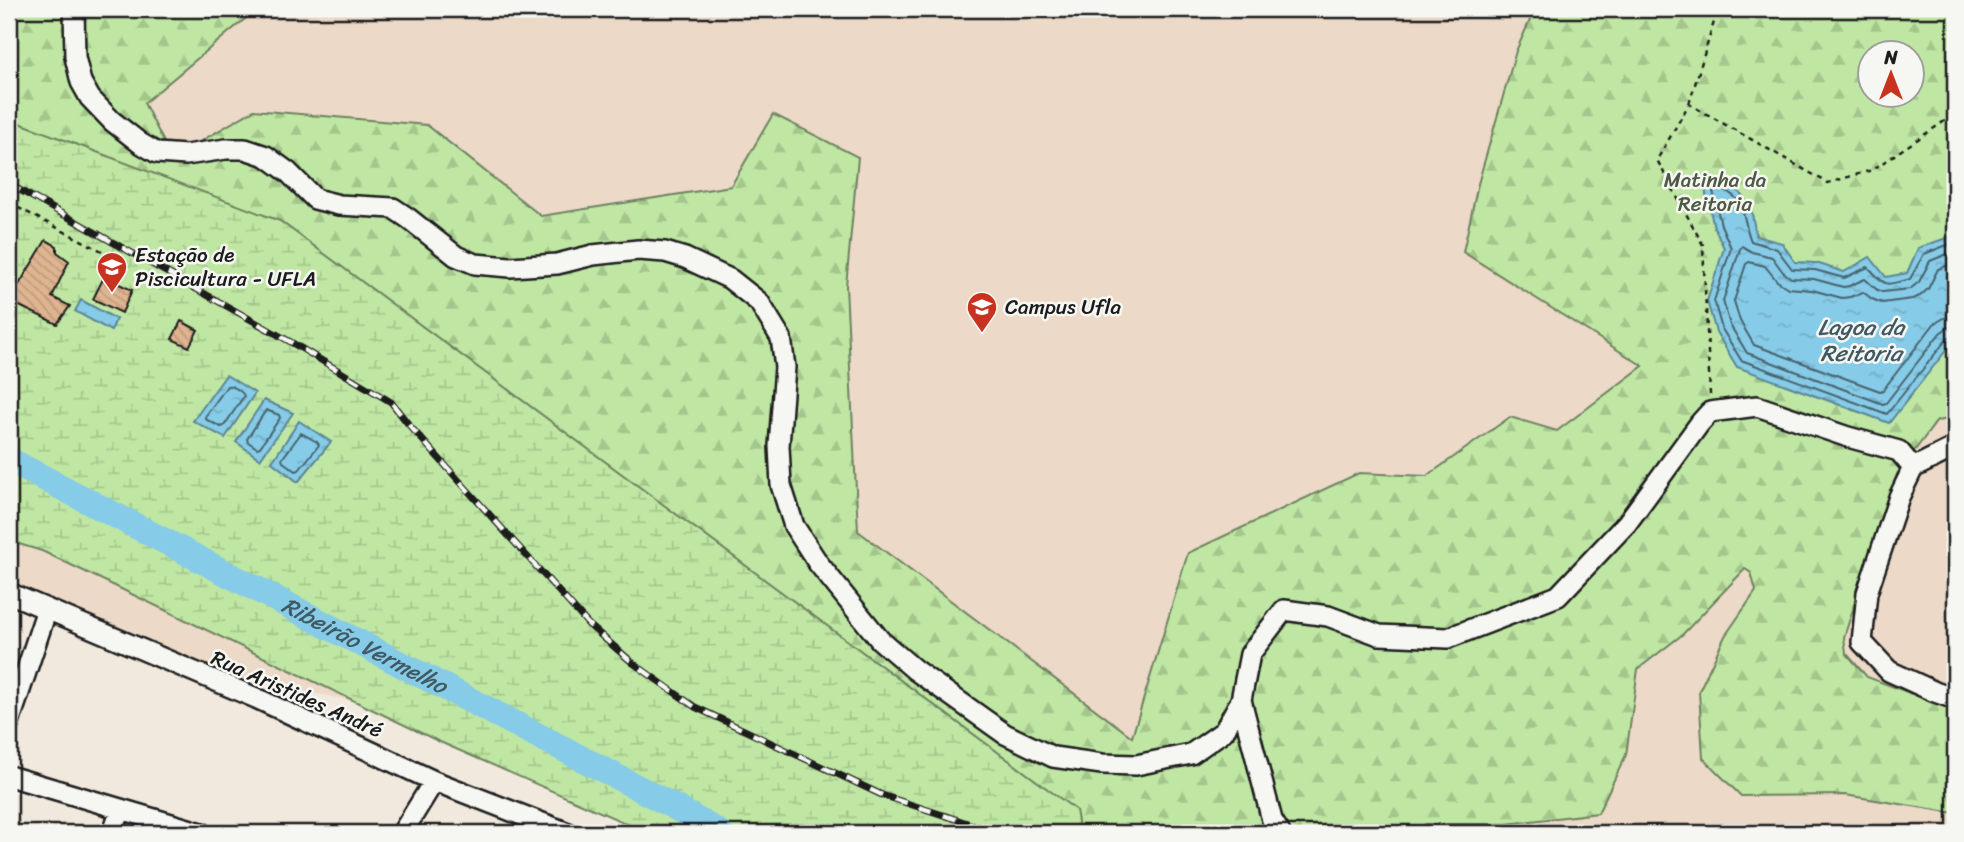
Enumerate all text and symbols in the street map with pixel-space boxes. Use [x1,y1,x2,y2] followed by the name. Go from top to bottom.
[1856,38,1926,108] north arrow
[1883,41,1898,74] text: N
[1664,161,1767,223] park label: Matinha da Reitoria
[135,236,316,298] place label: Estação de Piscicultura - UFLA
[95,250,129,294] school or university icon: Estação de Piscicultura - UFLA
[1005,288,1121,326] place label: Campus Ufla
[965,290,999,334] school or university icon: Campus Ufla
[1818,307,1907,374] water label: Lagoa da Reitoria
[274,586,457,707] water label: Ribeirão Vermelho
[205,639,389,749] street label: Rua Aristides André

